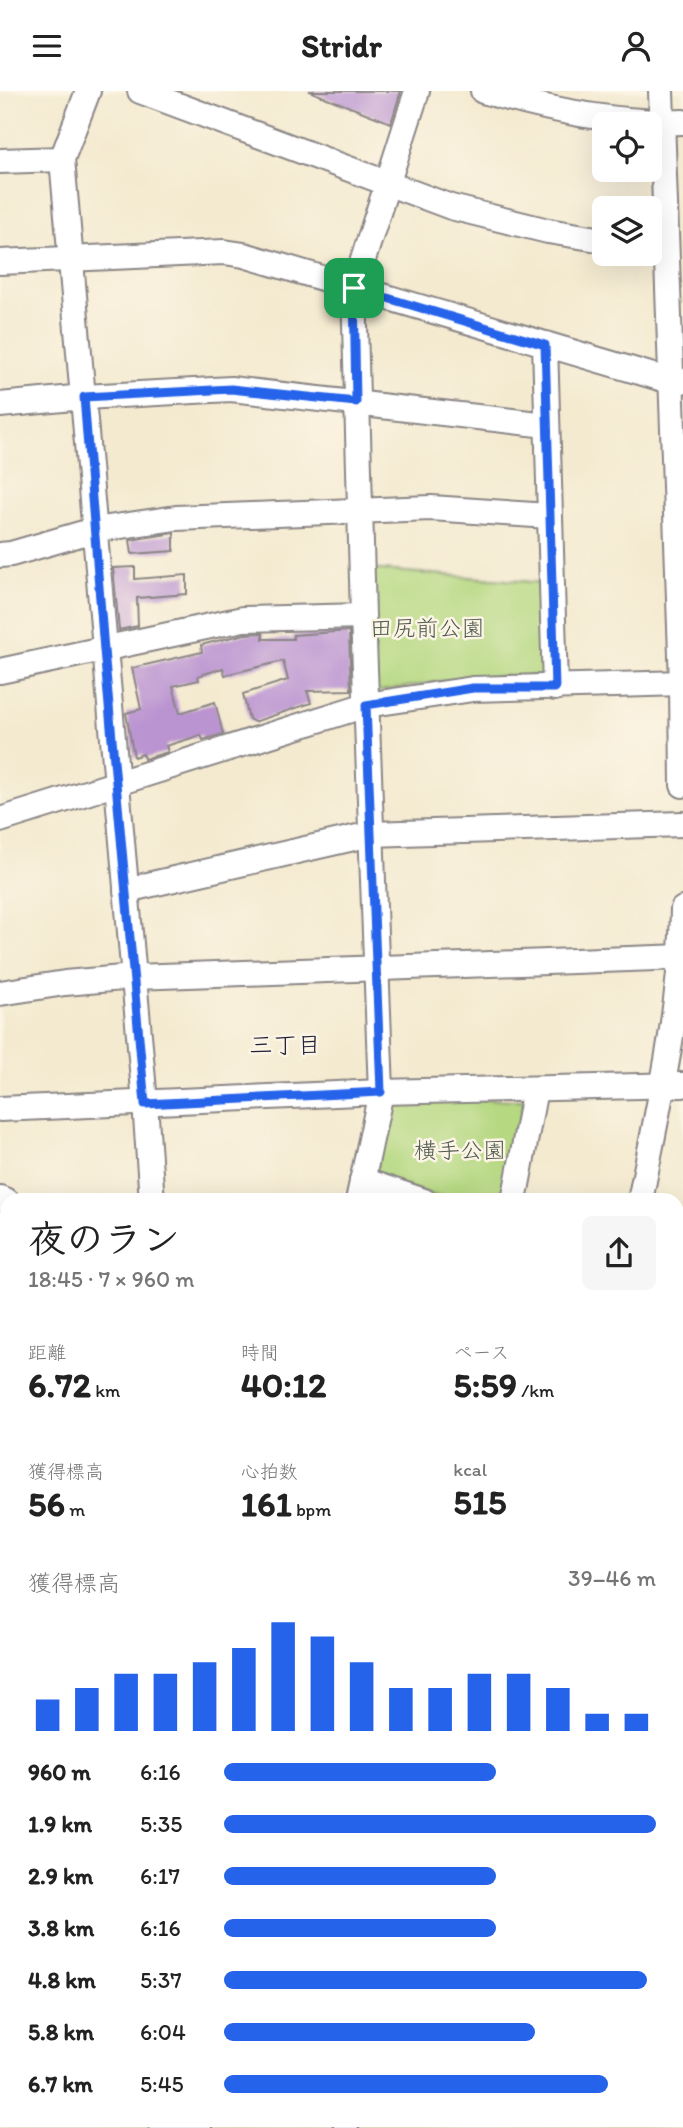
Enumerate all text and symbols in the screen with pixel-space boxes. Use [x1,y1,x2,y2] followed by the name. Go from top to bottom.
[28,27,66,65] icon: menu
[301,27,382,65] text: Stridr
[617,27,655,65] icon: person
[592,112,662,266] map controls
[592,112,662,182] button: locate
[592,196,662,266] button: layers
[324,258,384,318] pin
[335,269,373,307] icon: arrive
[370,614,485,642] park label: 田尻前公園
[249,1030,321,1059] district label: 三丁目
[414,1136,506,1164] park label: 横手公園
[28,1216,180,1262] text: 夜のラン
[582,1216,656,1290] button: share
[28,1265,195,1293] text: 18:45 · 7 × 960 m
[28,1341,66,1364] text: 距離
[241,1341,279,1364] text: 時間
[453,1341,509,1364] text: ペース
[28,1364,91,1406] text: 6.72
[241,1364,326,1406] text: 40:12
[453,1364,517,1406] text: 5:59
[91,1379,120,1402] text: km
[517,1379,554,1402] text: /km
[453,1458,487,1481] text: kcal
[28,1460,104,1483] text: 獲得標高
[241,1460,298,1483] text: 心拍数
[453,1481,506,1523] text: 515
[28,1483,65,1525] text: 56
[241,1483,292,1525] text: 161
[65,1498,85,1521] text: m
[292,1498,331,1521] text: bpm
[568,1564,656,1592] text: 39–46 m
[28,1569,120,1597] text: 獲得標高
[28,1758,91,1786] text: 960 m
[140,1758,181,1786] text: 6:16
[28,1810,92,1838] text: 1.9 km
[140,1810,182,1838] text: 5:35
[28,1862,93,1890] text: 2.9 km
[140,1862,180,1890] text: 6:17
[28,1914,94,1942] text: 3.8 km
[140,1914,181,1942] text: 6:16
[28,1966,96,1994] text: 4.8 km
[140,1966,182,1994] text: 5:37
[28,2018,94,2046] text: 5.8 km
[140,2018,186,2046] text: 6:04
[28,2070,93,2098] text: 6.7 km
[140,2070,184,2098] text: 5:45

